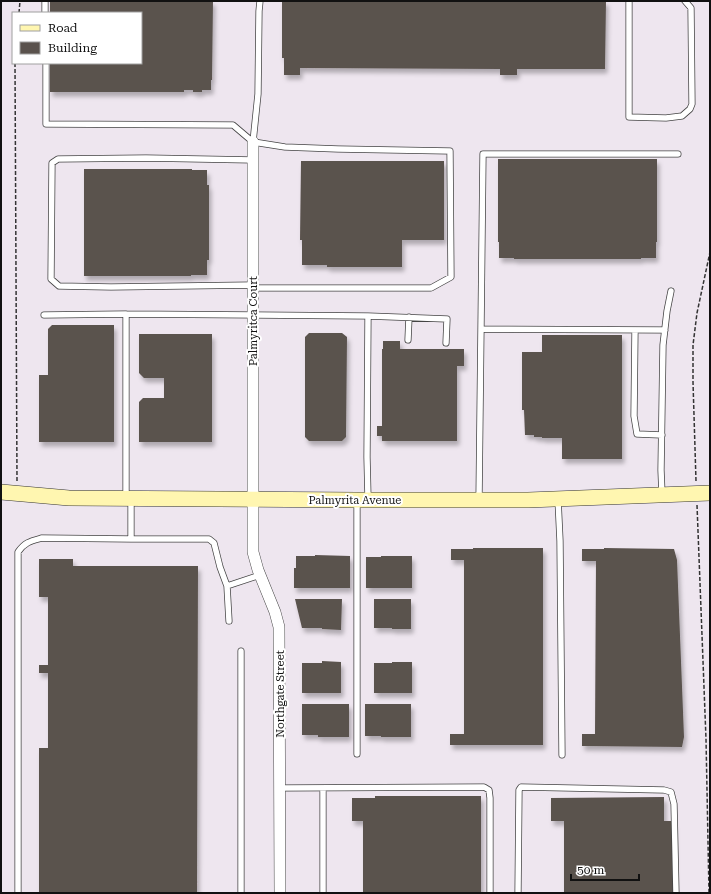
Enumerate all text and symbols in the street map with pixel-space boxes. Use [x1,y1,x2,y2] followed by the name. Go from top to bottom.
[12,12,142,64] legend
[48,21,78,35] text: Road
[48,41,97,55] text: Building
[247,276,260,366] street label: Palmyritca Court
[309,494,401,507] street label: Palmyrita Avenue
[274,650,287,738] street label: Northgate Street
[571,856,639,882] scale bar
[577,863,604,877] text: 50 m

